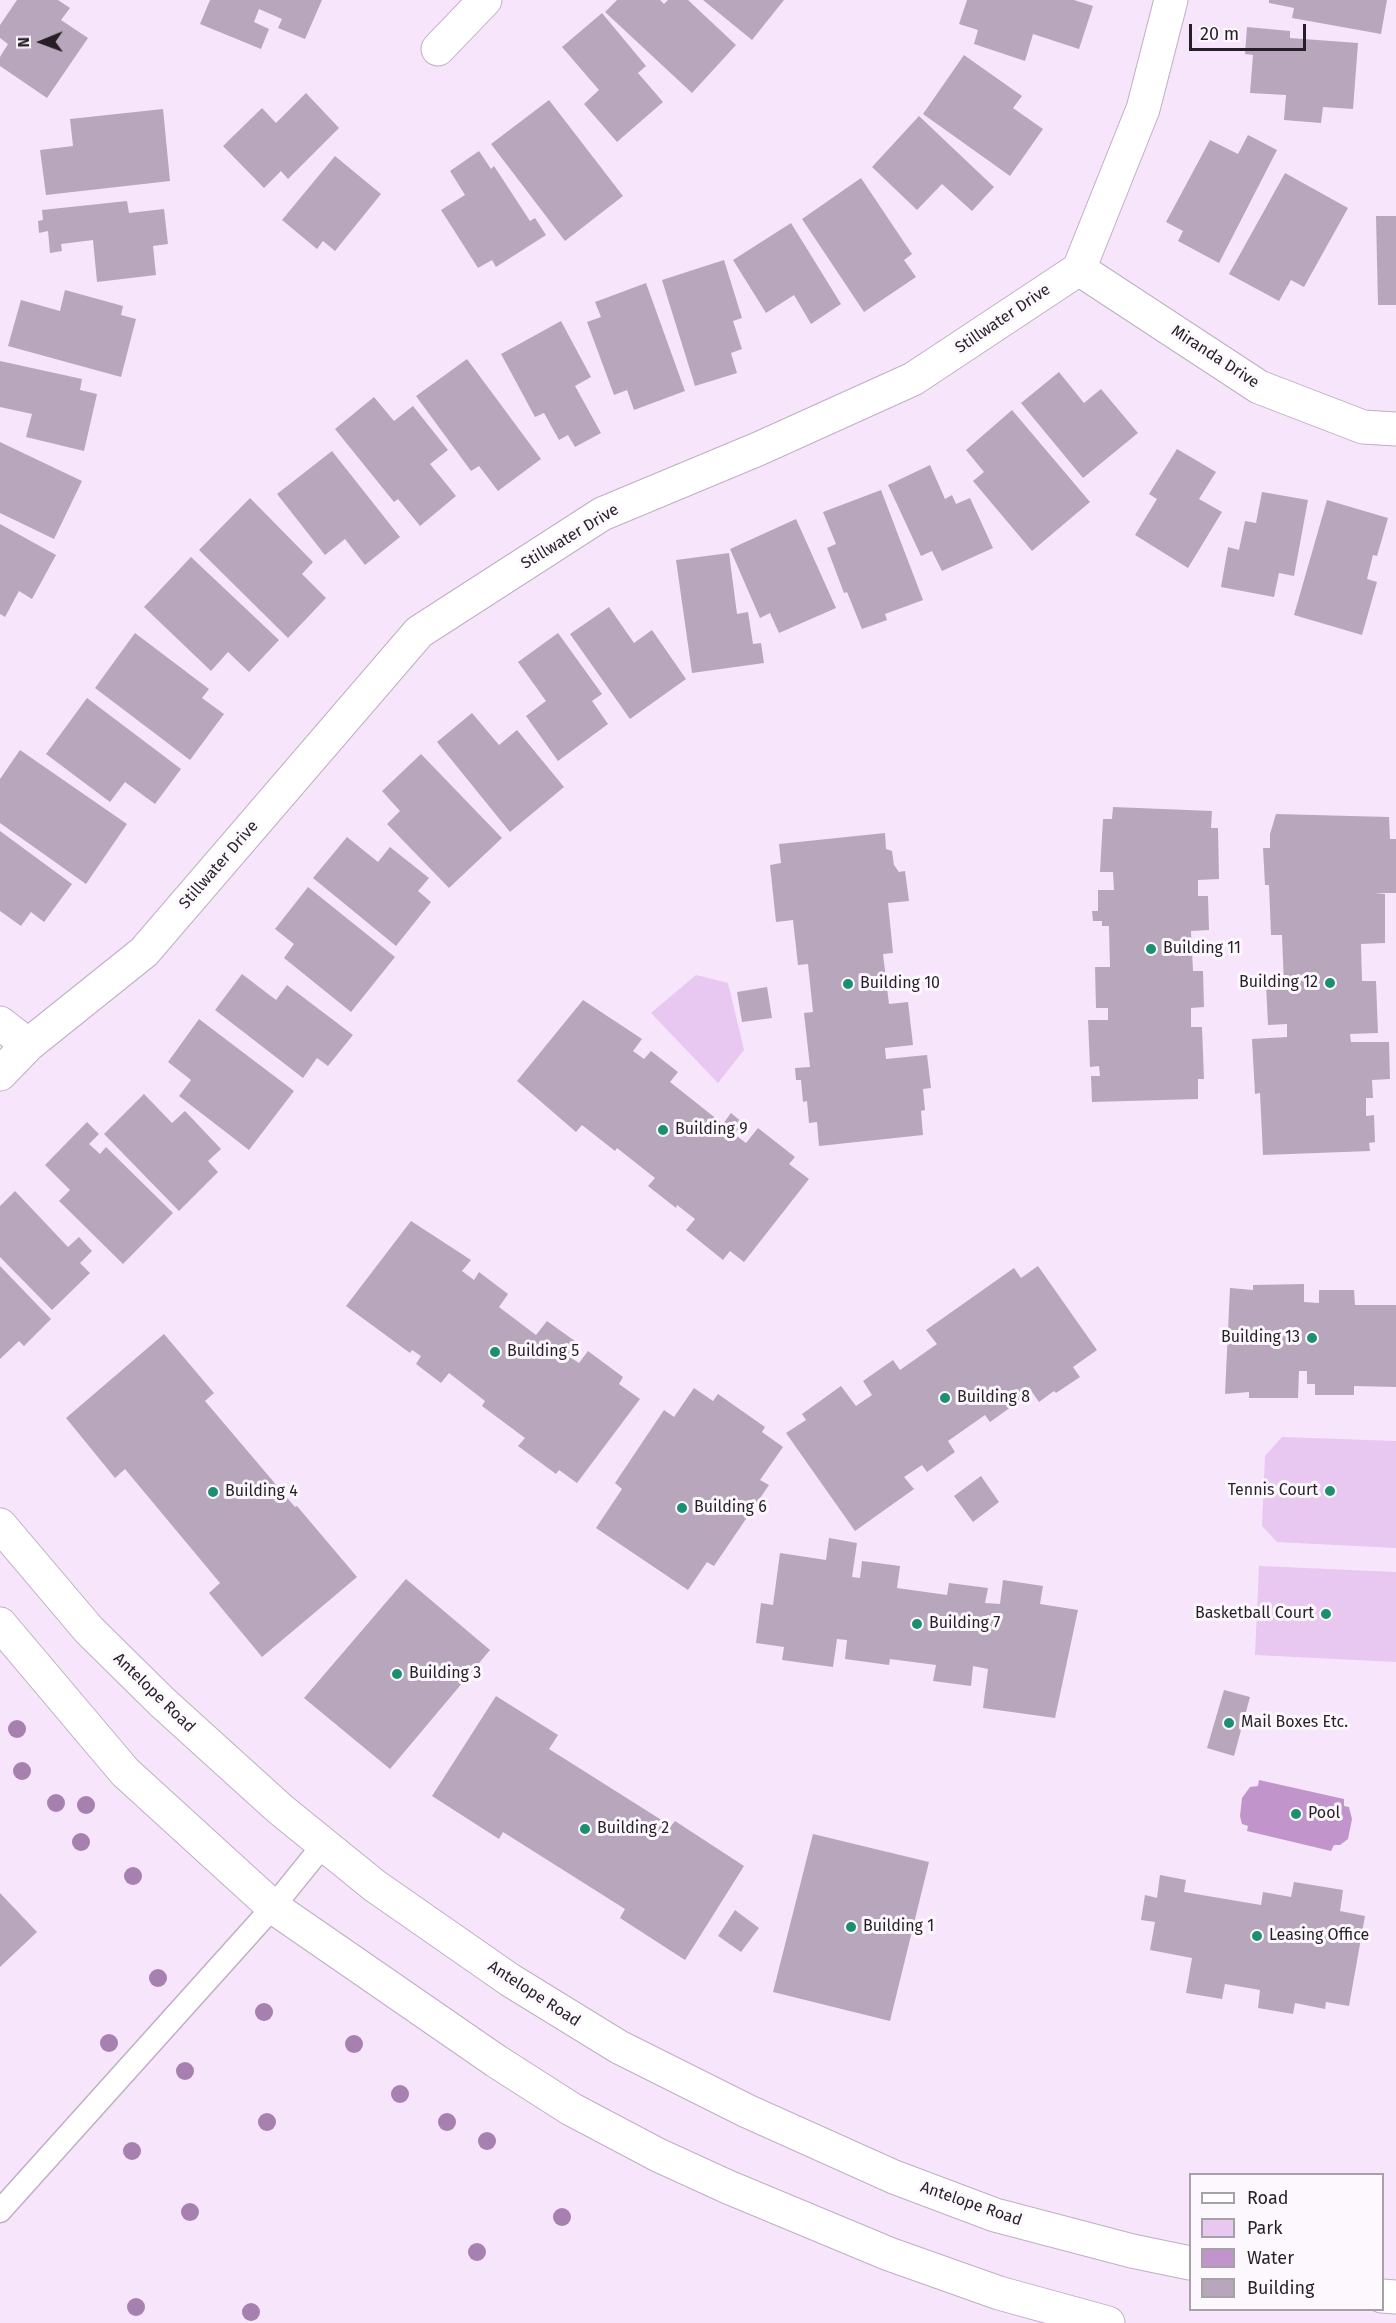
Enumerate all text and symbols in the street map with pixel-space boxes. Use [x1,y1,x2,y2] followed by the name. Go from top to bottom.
[12,12,72,72] north arrow
[1192,12,1309,50] scale bar
[1200,23,1239,45] text: 20 m
[14,37,33,48] text: N
[952,280,1054,358] street label: Stillwater Drive
[1168,322,1262,392] street label: Miranda Drive
[518,500,622,574] street label: Stillwater Drive
[175,817,263,913] street label: Stillwater Drive
[1163,939,1241,959] place label: Building 11
[1144,942,1158,956] marker: Building 11
[1239,973,1318,993] place label: Building 12
[860,974,940,994] place label: Building 10
[1323,976,1337,990] marker: Building 12
[841,977,855,991] marker: Building 10
[675,1120,748,1140] place label: Building 9
[656,1123,670,1137] marker: Building 9
[1221,1328,1300,1348] place label: Building 13
[1305,1331,1319,1345] marker: Building 13
[507,1342,579,1362] place label: Building 5
[488,1345,502,1359] marker: Building 5
[957,1388,1030,1408] place label: Building 8
[938,1391,952,1405] marker: Building 8
[1228,1481,1318,1501] place label: Tennis Court
[225,1482,298,1502] place label: Building 4
[1323,1484,1337,1498] marker: Tennis Court
[206,1485,220,1499] marker: Building 4
[694,1498,767,1518] place label: Building 6
[675,1501,689,1515] marker: Building 6
[1195,1604,1314,1624] place label: Basketball Court
[1319,1607,1333,1621] marker: Basketball Court
[929,1614,1000,1634] place label: Building 7
[910,1617,924,1631] marker: Building 7
[109,1649,199,1737] street label: Antelope Road
[409,1664,481,1684] place label: Building 3
[390,1667,404,1681] marker: Building 3
[1241,1713,1348,1733] place label: Mail Boxes Etc.
[1222,1716,1236,1730] marker: Mail Boxes Etc.
[1308,1804,1340,1824] place label: Pool
[1289,1807,1303,1821] marker: Pool
[597,1819,669,1839] place label: Building 2
[578,1822,592,1836] marker: Building 2
[863,1917,934,1937] place label: Building 1
[844,1920,858,1934] marker: Building 1
[1269,1926,1369,1946] place label: Leasing Office
[1250,1929,1264,1943] marker: Leasing Office
[484,1957,584,2031] street label: Antelope Road
[1189,2173,1384,2311] legend
[918,2178,1024,2230] street label: Antelope Road
[1247,2187,1289,2209] text: Road
[1247,2217,1282,2239] text: Park
[1247,2247,1294,2269] text: Water
[1247,2277,1314,2299] text: Building

